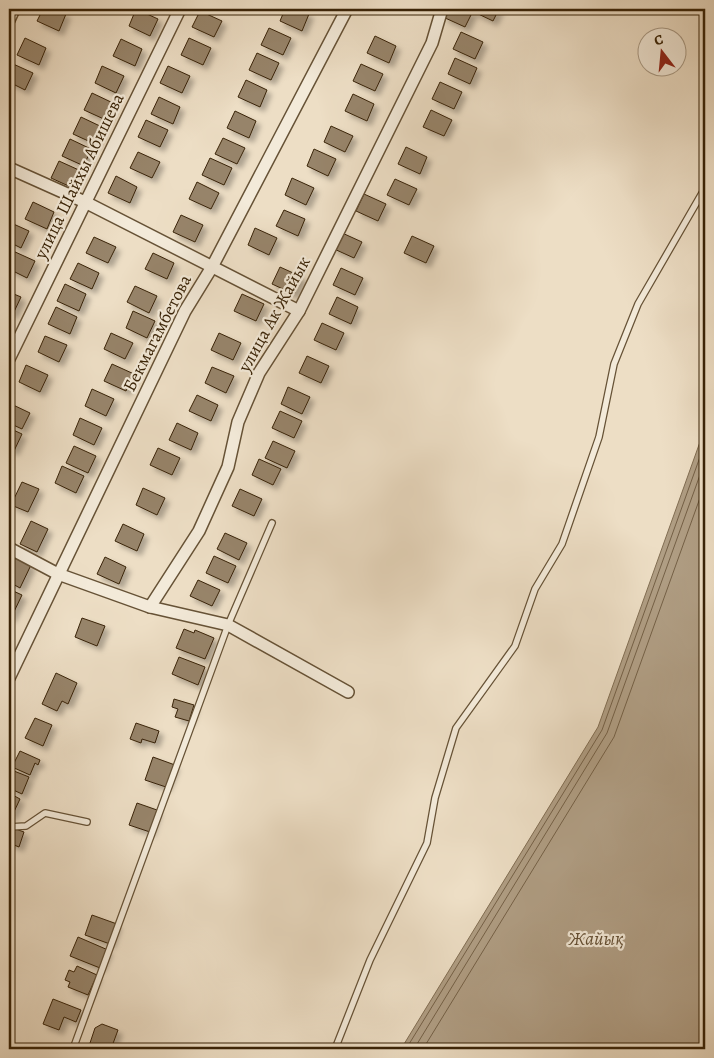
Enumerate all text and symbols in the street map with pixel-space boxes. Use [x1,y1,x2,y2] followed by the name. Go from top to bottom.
[636,28,686,78] north arrow
[652,30,666,50] text: С
[28,88,130,264] street label: улица Шайхы Абишева
[232,252,316,377] street label: улица Ак Жайык
[117,270,197,396] street label: Бекмагамбетова
[567,926,624,952] water label: Жайық

